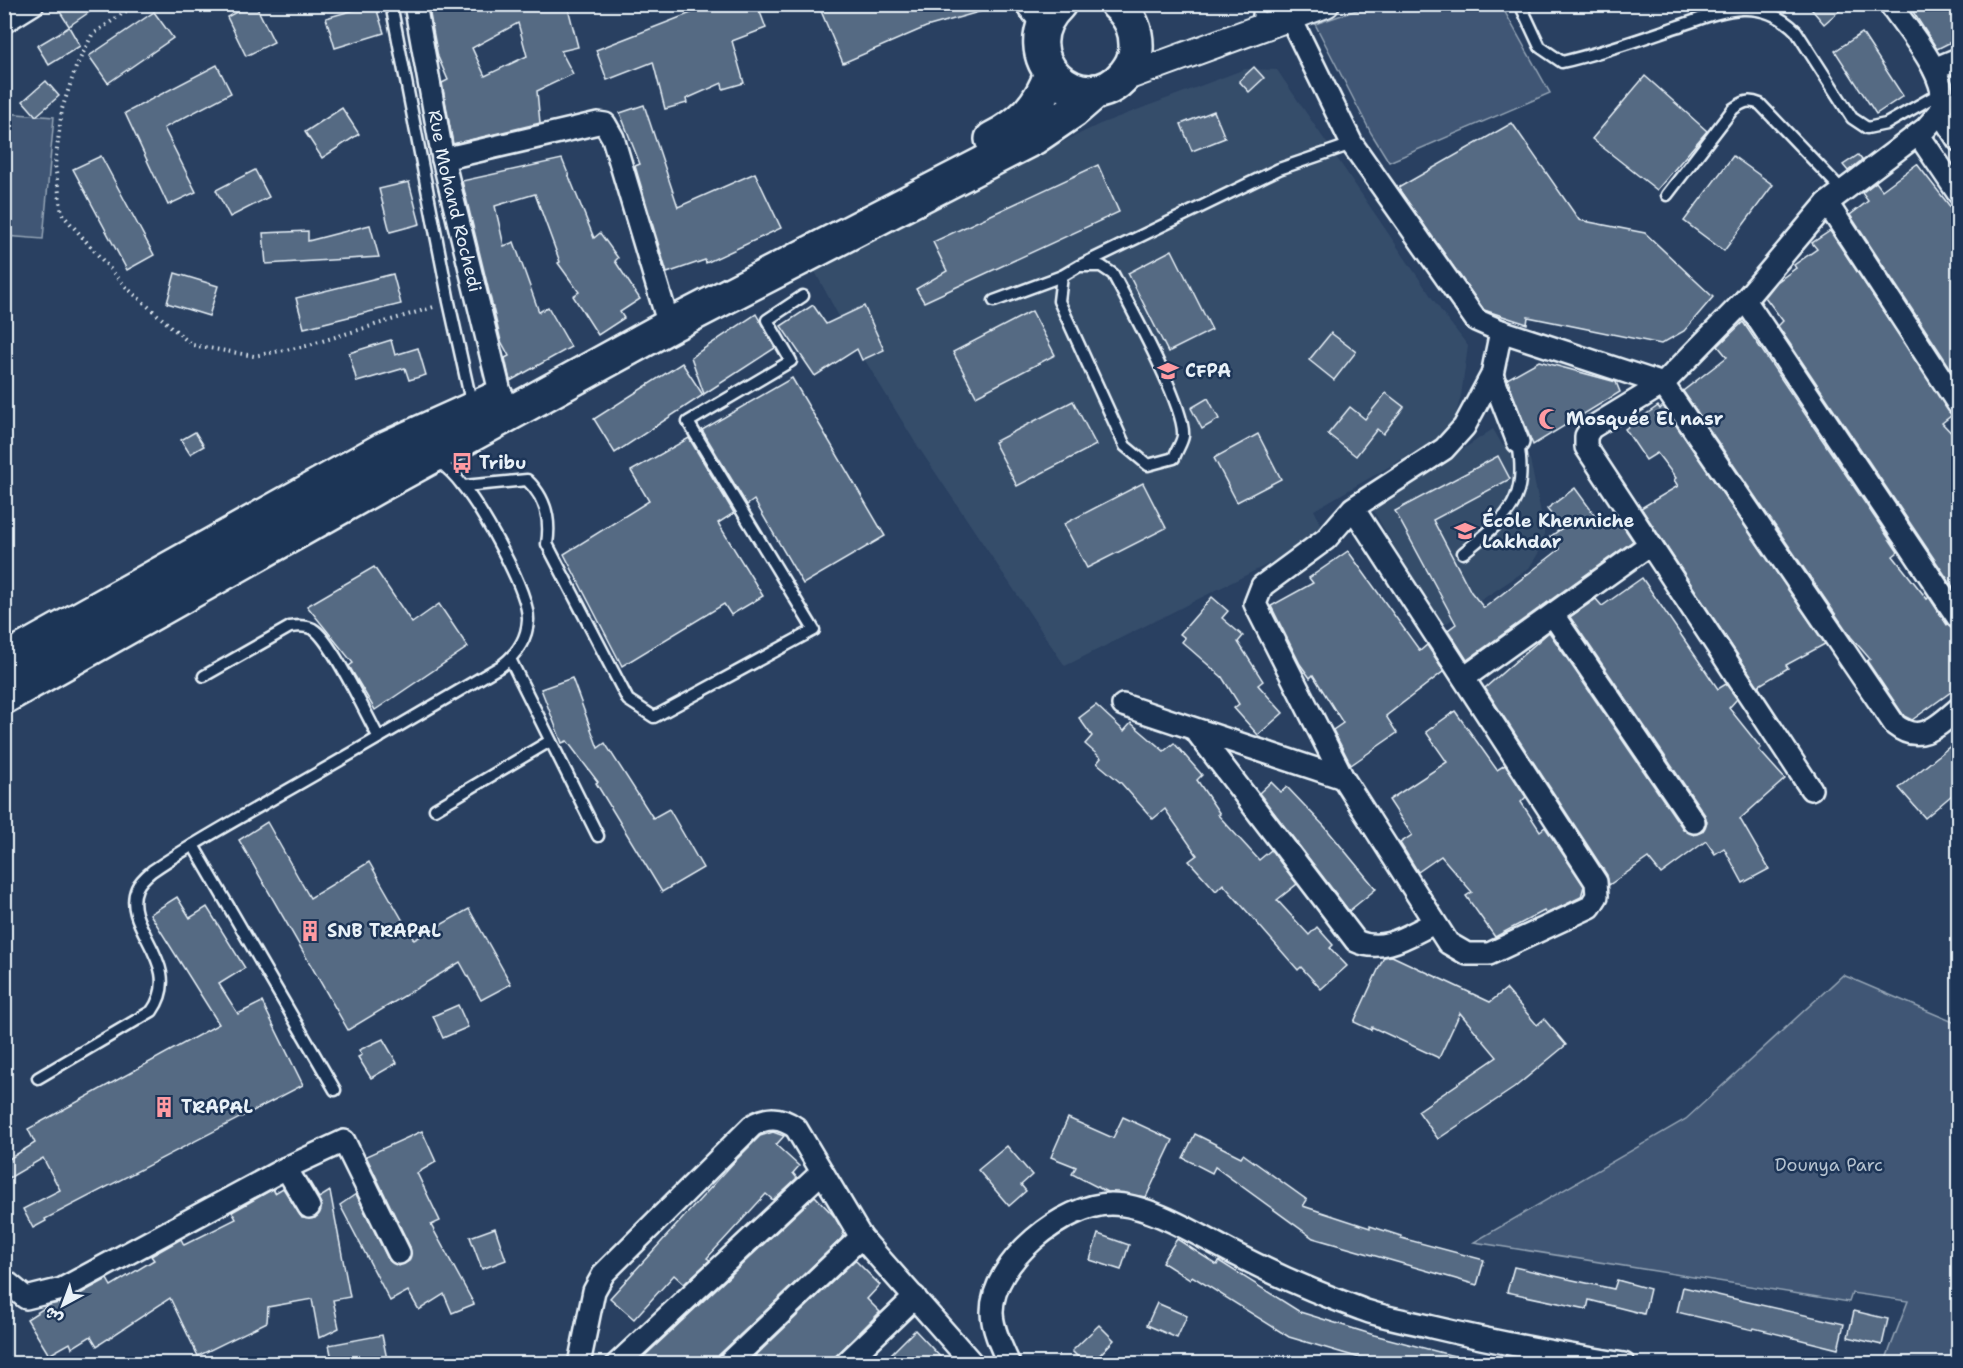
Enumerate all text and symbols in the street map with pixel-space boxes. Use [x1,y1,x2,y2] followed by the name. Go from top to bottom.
[422,108,487,295] street label: Rue Mohand Rochedi
[1156,359,1180,383] school or university icon: CFPA
[1185,359,1231,383] place label: CFPA
[1537,407,1561,431] mosque icon: Mosquée El nasr
[1566,407,1724,431] place label: Mosquée El nasr
[450,451,474,475] bus stop icon: Tribu
[479,451,526,475] place label: Tribu
[1482,507,1635,554] place label: École Khenniche Lakhdar
[1453,519,1477,543] school or university icon: École Khenniche Lakhdar
[298,919,322,943] building icon: SNB TRAPAL
[327,919,441,943] place label: SNB TRAPAL
[152,1095,176,1119] building icon: TRAPAL
[181,1095,253,1119] place label: TRAPAL
[1775,1153,1883,1177] park label: Dounya Parc
[33,1275,93,1335] north arrow
[40,1302,67,1330] text: ش

